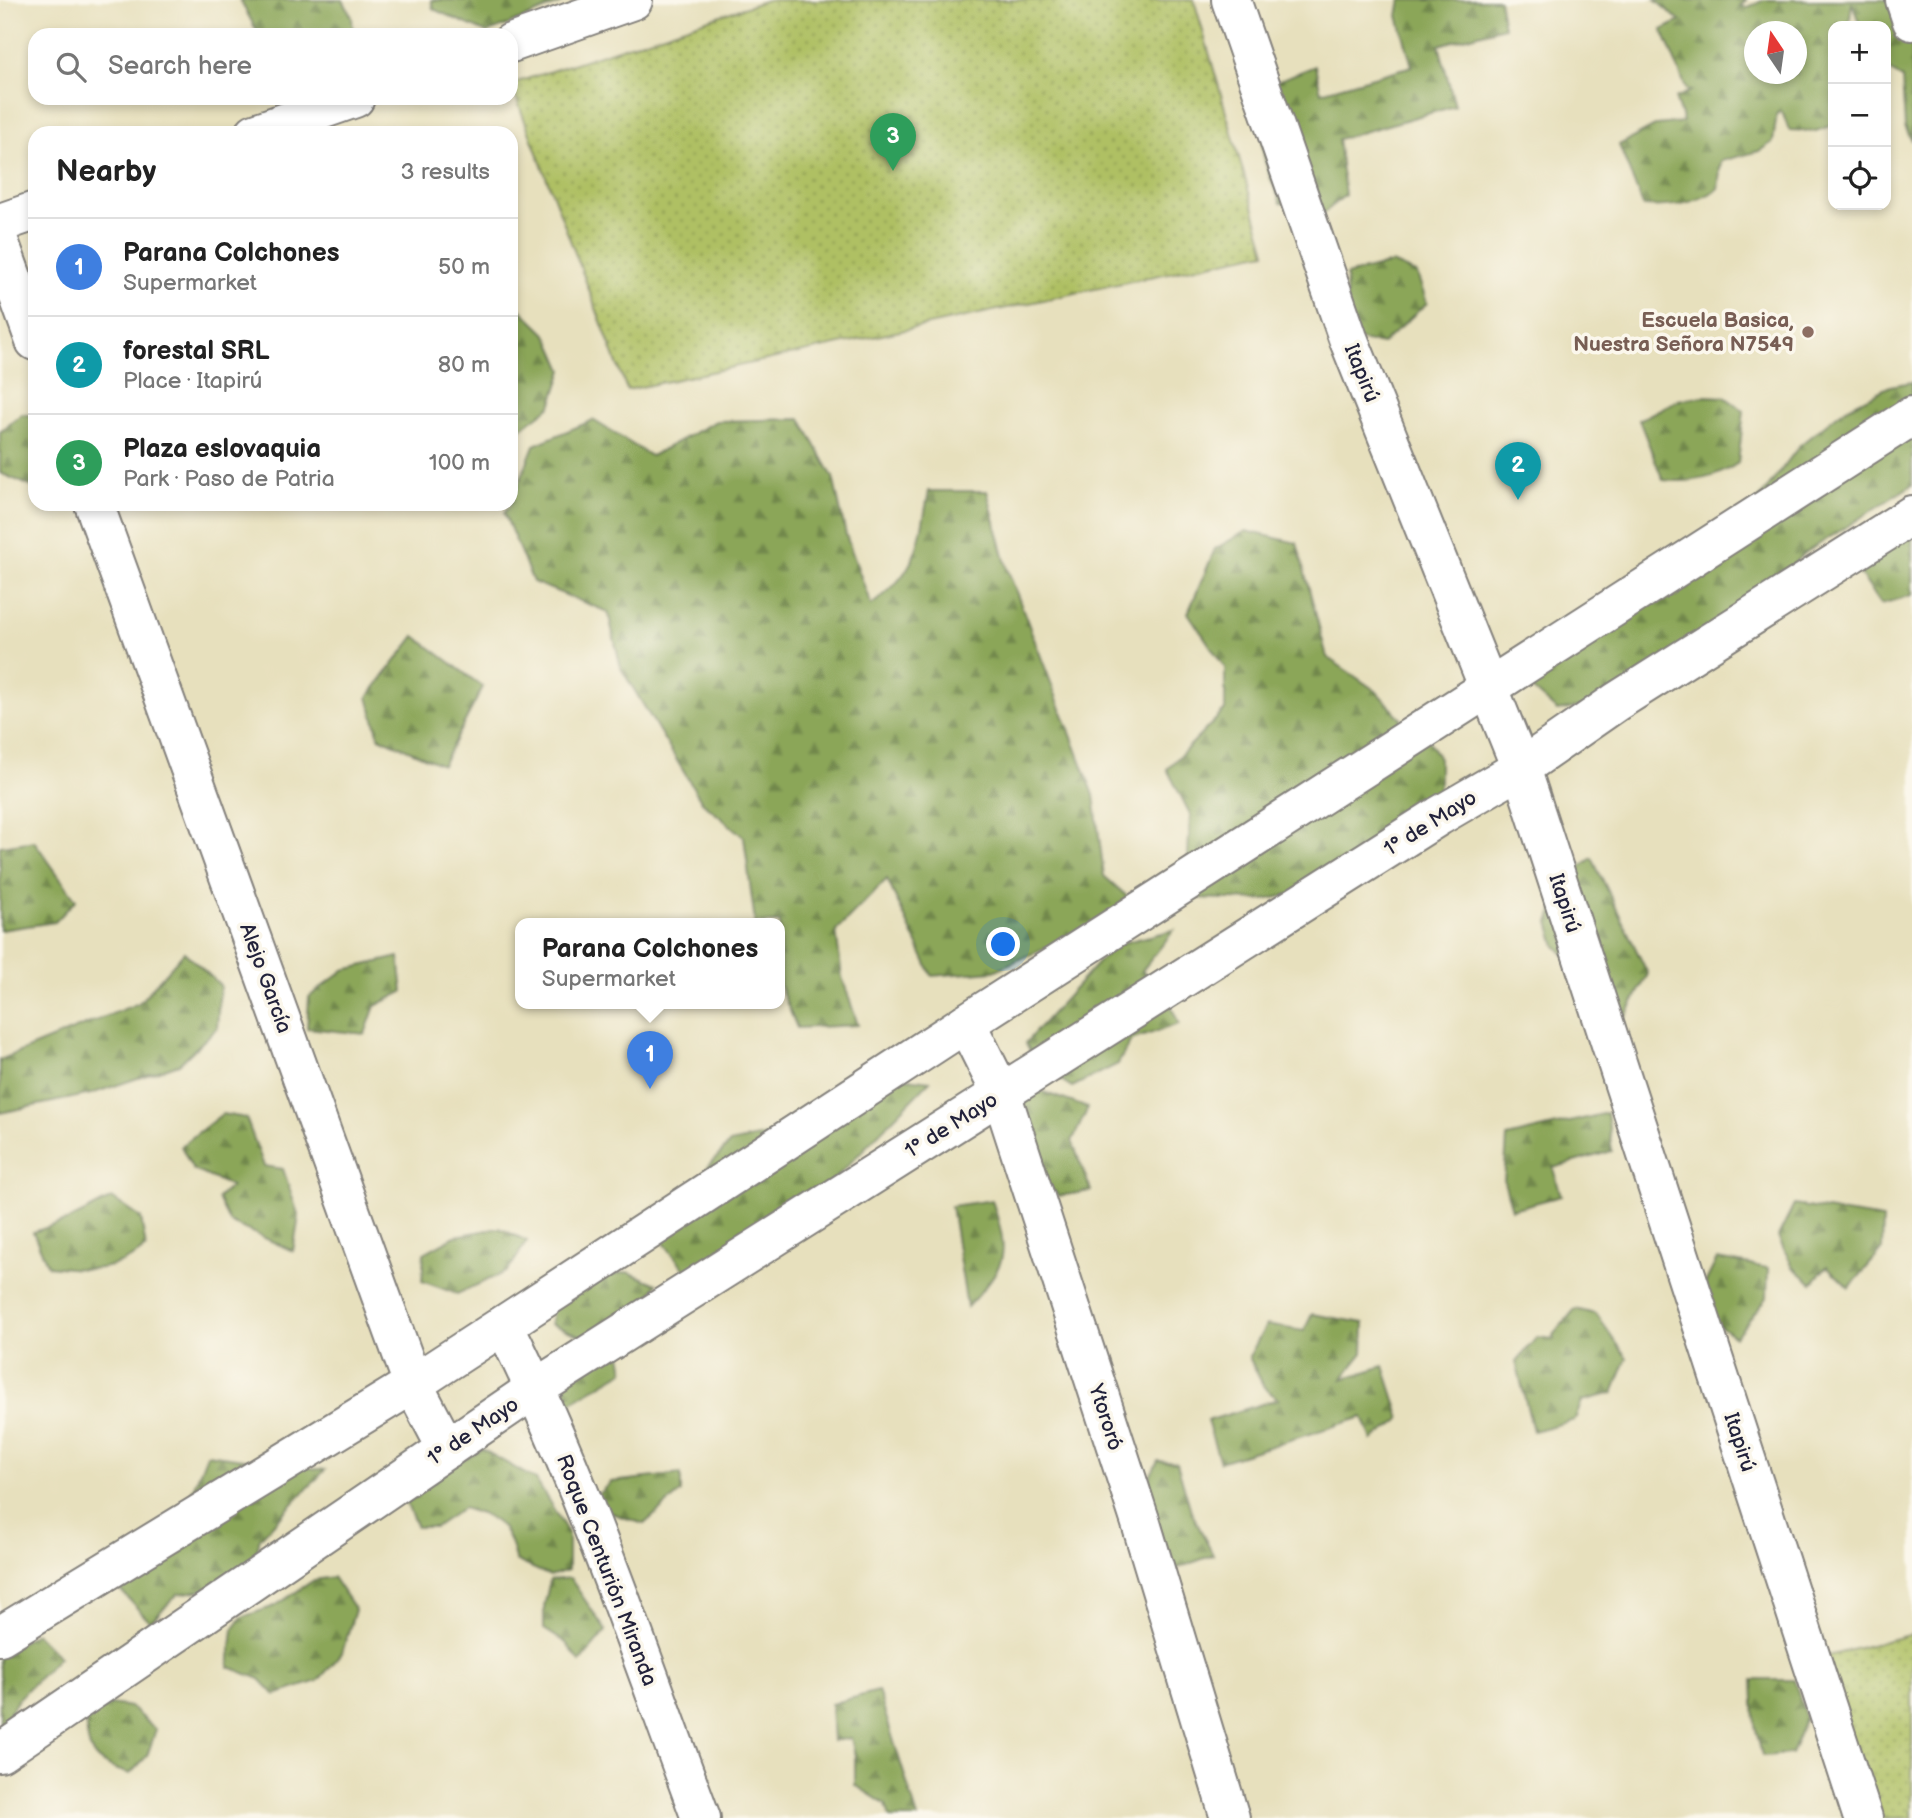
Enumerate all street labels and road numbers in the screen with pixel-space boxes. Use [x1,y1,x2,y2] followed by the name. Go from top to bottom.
[1339,340,1384,406] street label: Itapirú
[1379,785,1481,862] street label: 1° de Mayo
[1543,871,1586,936] street label: Itapirú
[234,920,297,1037] street label: Alejo García
[900,1087,1002,1164] street label: 1° de Mayo
[1083,1380,1128,1453] street label: Ytororó
[423,1392,524,1471] street label: 1° de Mayo
[1718,1410,1761,1475] street label: Itapirú
[551,1451,662,1690] street label: Roque Centurión Miranda

